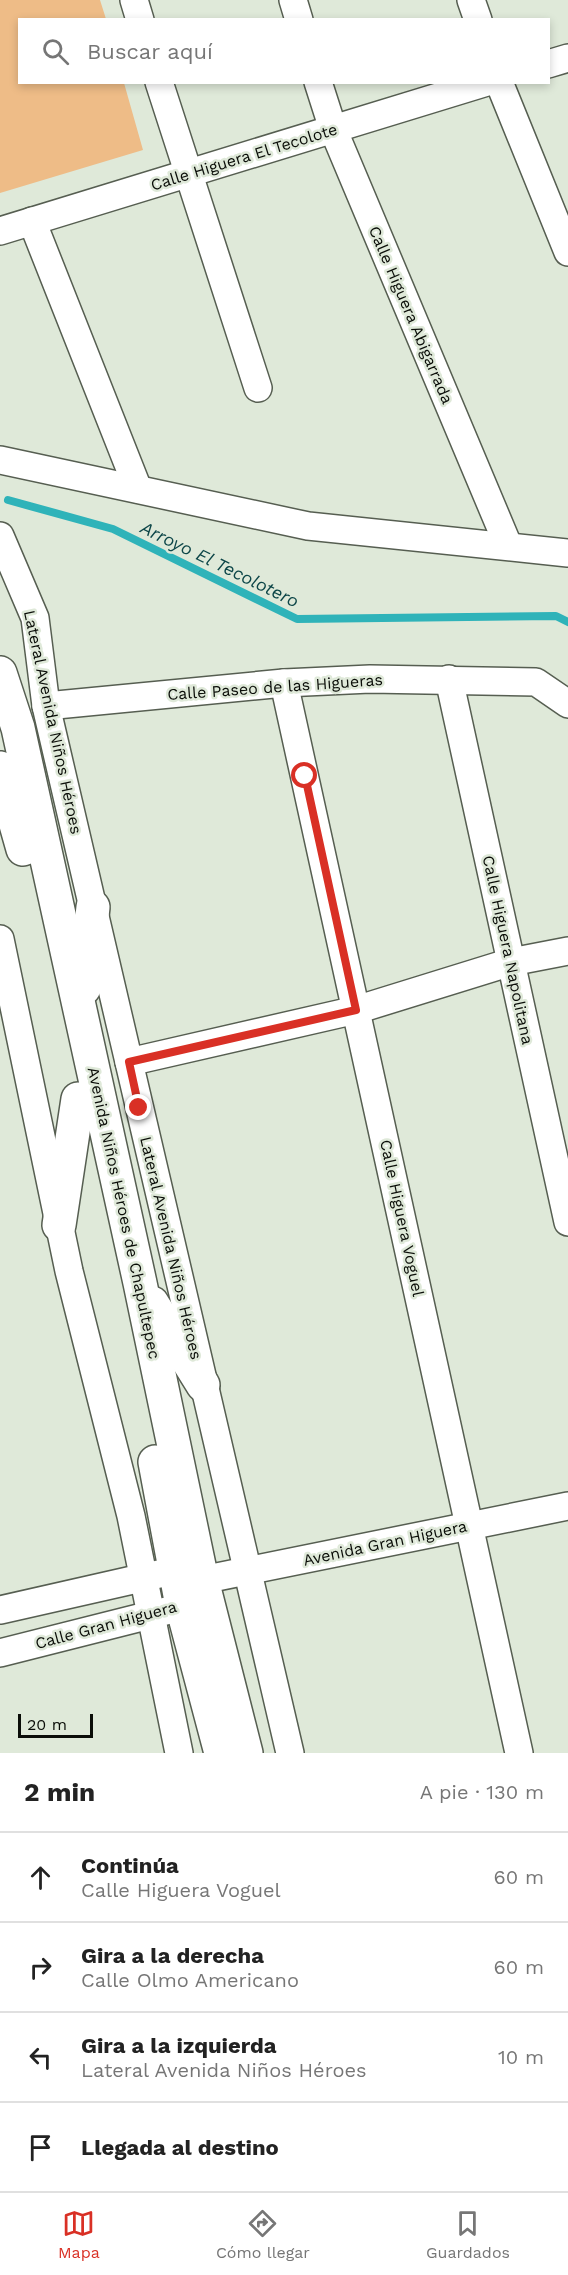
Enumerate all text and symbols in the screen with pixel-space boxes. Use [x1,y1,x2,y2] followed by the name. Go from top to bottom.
[18,18,550,84] search box
[39,35,72,68] icon: search
[87,39,213,64] text: Buscar aquí
[148,120,340,194] street label: Calle Higuera El Tecolote
[365,223,457,407] street label: Calle Higuera Abigarrada
[137,516,303,611] water label: Arroyo El Tecolotero
[20,608,86,836] street label: Lateral Avenida Niños Héroes
[167,670,383,704] street label: Calle Paseo de las Higueras
[291,762,317,788] route start
[479,854,537,1046] street label: Calle Higuera Napolitana
[84,1065,164,1361] street label: Avenida Niños Héroes de Chapultepec
[125,1094,151,1120] route end
[136,1135,206,1361] street label: Lateral Avenida Niños Héroes
[376,1138,428,1298] street label: Calle Higuera Voguel
[301,1516,469,1570] street label: Avenida Gran Higuera
[33,1597,179,1653] street label: Calle Gran Higuera
[18,1711,93,1738] scale bar
[27,1715,67,1734] text: 20 m
[24,1777,95,1807] text: 2 min
[420,1780,544,1804] text: A pie · 130 m
[81,1853,179,1878] text: Continúa
[24,1861,57,1894] icon: ahead
[494,1865,544,1889] text: 60 m
[81,1878,281,1902] text: Calle Higuera Voguel
[81,1943,264,1968] text: Gira a la derecha
[24,1951,57,1984] icon: right
[494,1955,544,1979] text: 60 m
[81,1968,299,1992] text: Calle Olmo Americano
[81,2033,277,2058] text: Gira a la izquierda
[24,2041,57,2074] icon: left
[498,2045,544,2069] text: 10 m
[81,2058,367,2082] text: Lateral Avenida Niños Héroes
[24,2131,57,2164] icon: arrive
[81,2135,279,2160] text: Llegada al destino
[58,2207,100,2262] tab: Mapa
[216,2207,310,2262] tab: Cómo llegar
[426,2207,510,2262] tab: Guardados

